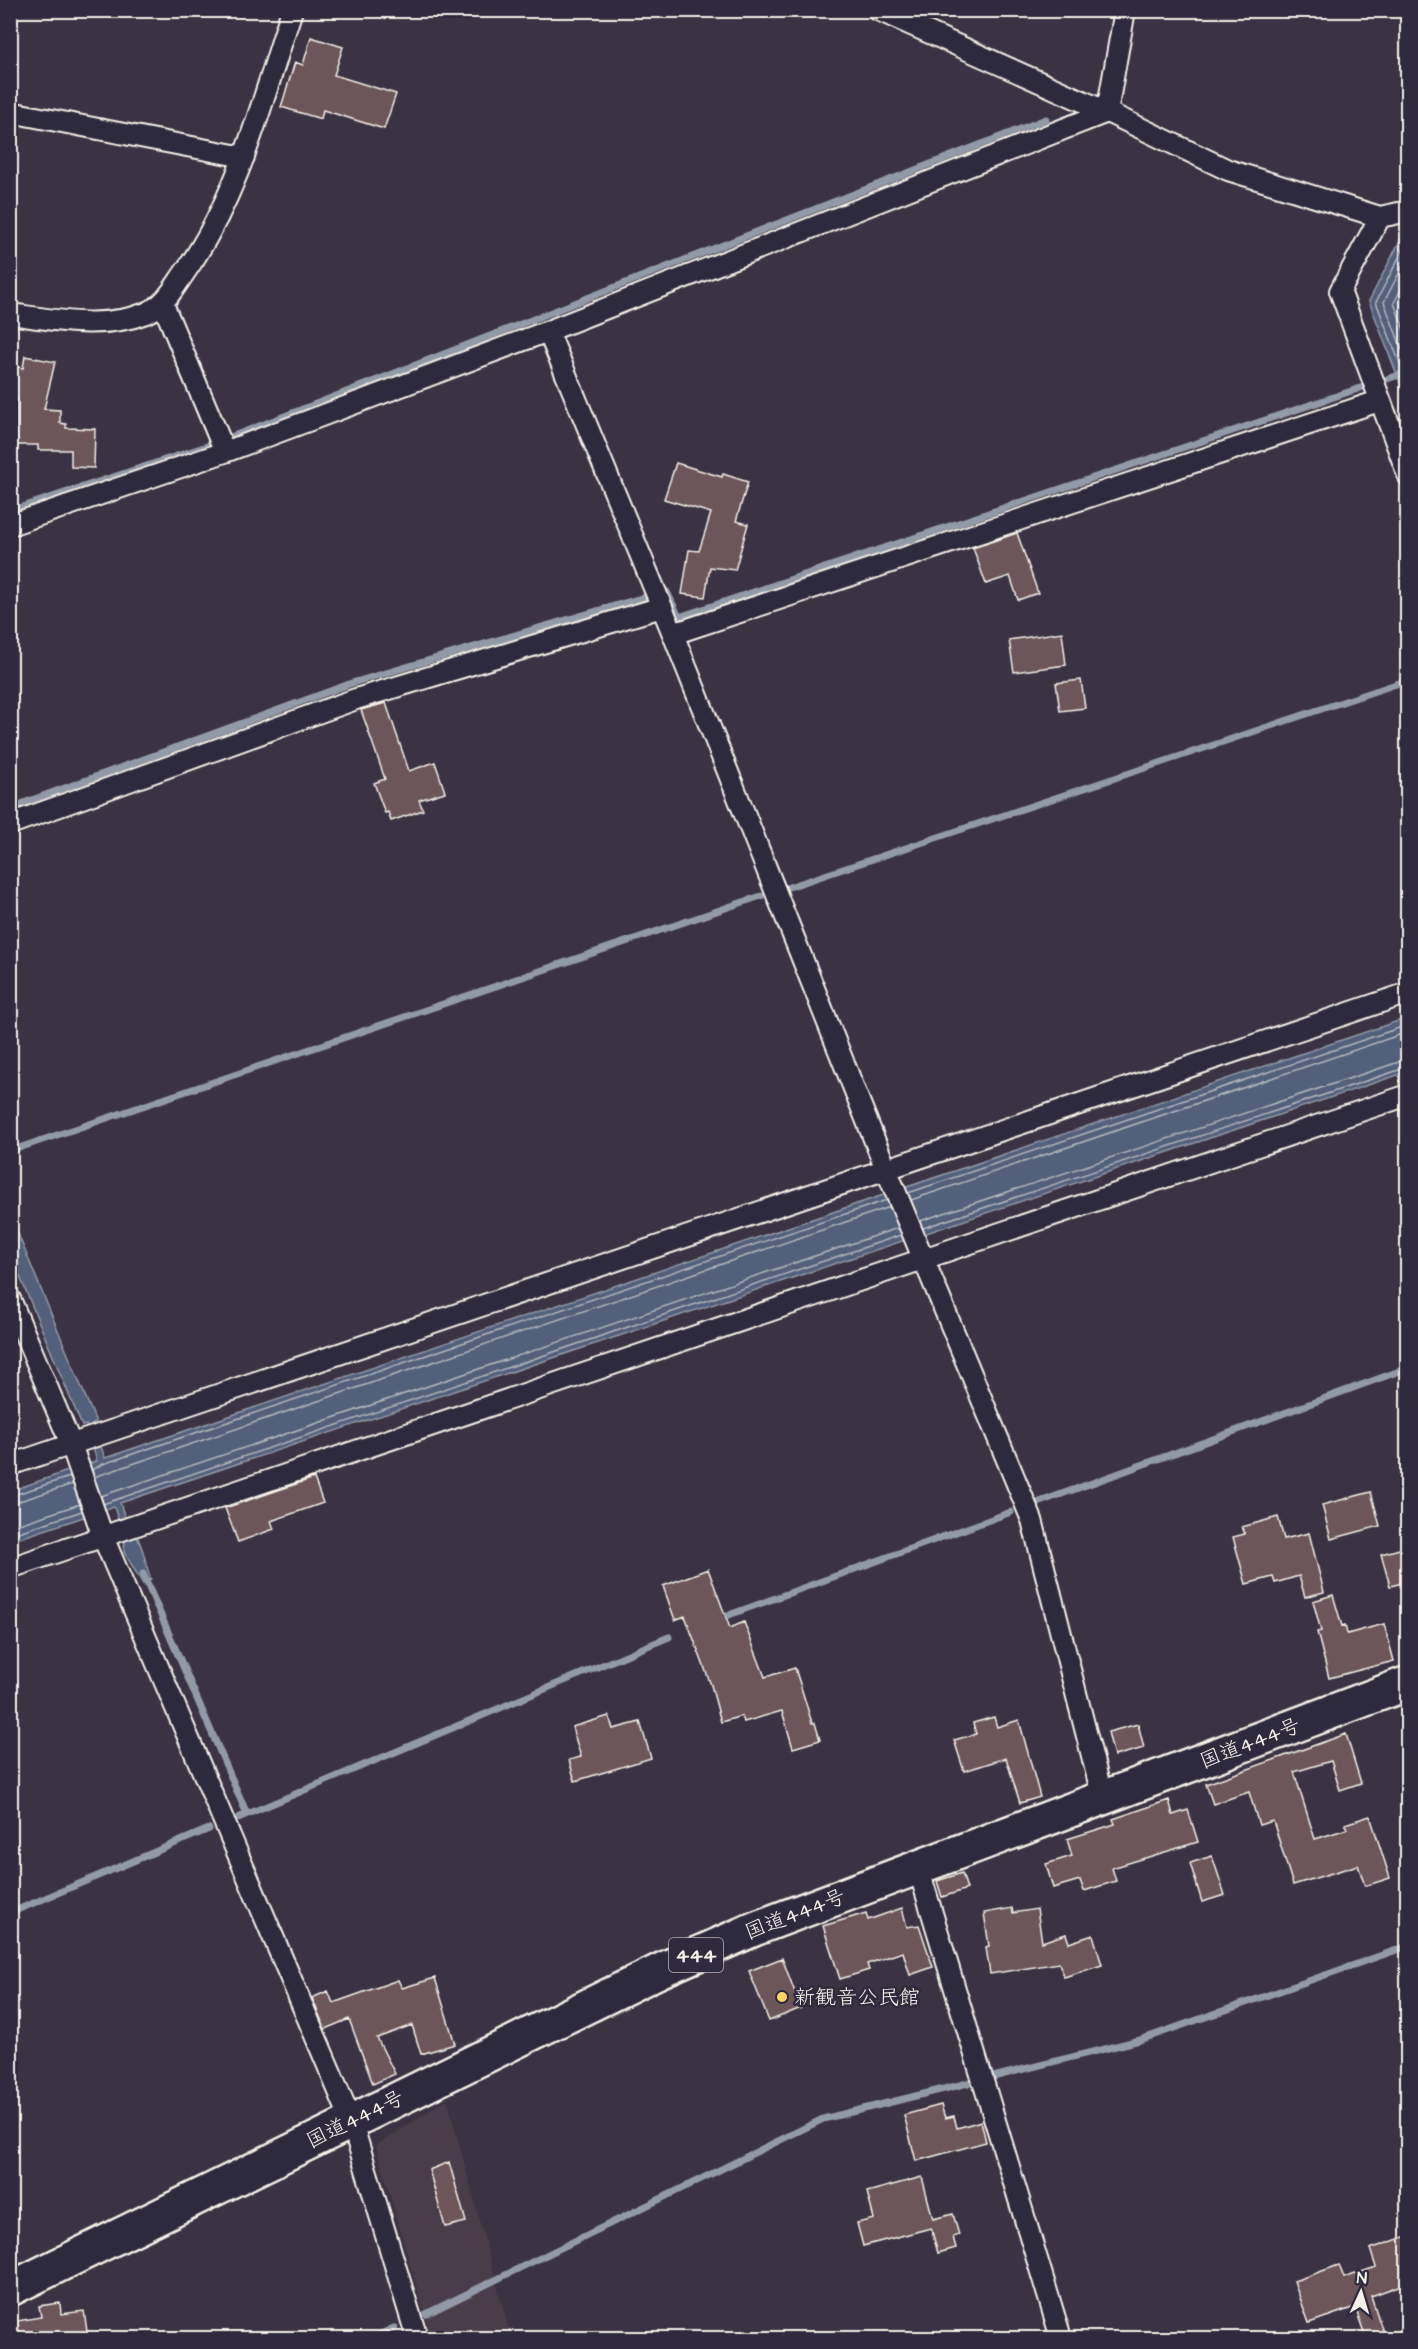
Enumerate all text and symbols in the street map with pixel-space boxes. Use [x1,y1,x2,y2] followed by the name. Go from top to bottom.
[1196,1711,1305,1776] street label: 国道444号
[741,1882,850,1947] street label: 国道444号
[669,1938,723,1972] road number: 444
[794,1983,920,2012] place label: 新観音公民館
[775,1990,789,2004] marker: 新観音公民館
[301,2083,409,2156] street label: 国道444号
[1331,2262,1391,2322] north arrow
[1356,2267,1368,2289] text: N

